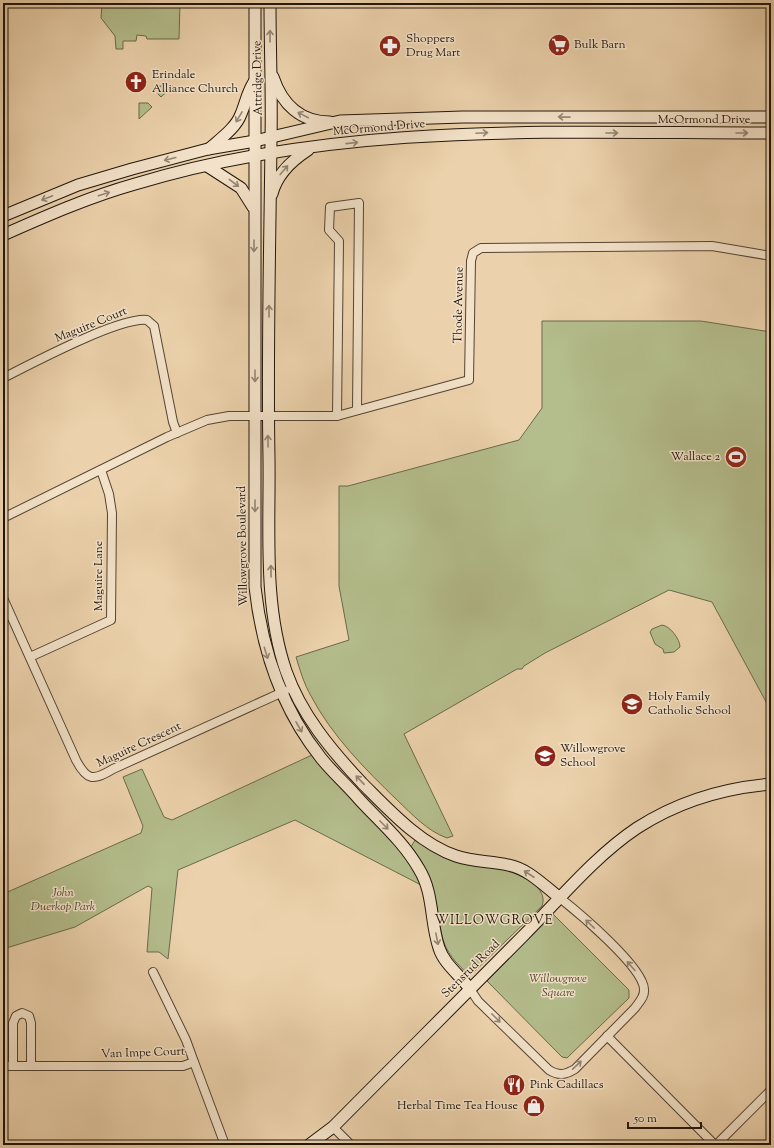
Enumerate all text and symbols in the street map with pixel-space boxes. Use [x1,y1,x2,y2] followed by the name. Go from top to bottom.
[266,30,274,43] one-way arrow
[406,30,460,62] place label: Shoppers Drug Mart
[546,32,572,58] supermarket icon: Bulk Barn
[377,33,403,59] pharmacy icon: Shoppers Drug Mart
[574,36,626,54] place label: Bulk Barn
[248,40,268,116] street label: Attridge Drive
[152,66,238,98] place label: Erindale Alliance Church
[123,69,149,95] church icon: Erindale Alliance Church
[234,111,242,123] one-way arrow
[297,111,309,118] one-way arrow
[658,111,751,129] street label: McOrmond Drive
[558,113,571,121] one-way arrow
[332,115,426,141] street label: McOrmond Drive
[605,129,618,137] one-way arrow
[735,129,748,137] one-way arrow
[475,130,488,137] one-way arrow
[345,139,358,147] one-way arrow
[164,156,177,163] one-way arrow
[280,165,289,176] one-way arrow
[228,179,239,187] one-way arrow
[97,190,110,197] one-way arrow
[41,195,53,202] one-way arrow
[250,239,258,252] one-way arrow
[449,266,469,344] street label: Thode Avenue
[52,302,130,348] street label: Maguire Court
[265,305,272,318] one-way arrow
[251,369,259,382] one-way arrow
[265,435,272,448] one-way arrow
[723,444,749,470] sports icon: Wallace 2
[671,448,720,466] place label: Wallace 2
[233,485,253,606] street label: Willowgrove Boulevard
[251,499,259,512] one-way arrow
[90,540,108,611] street label: Maguire Lane
[267,565,274,578] one-way arrow
[263,646,270,659] one-way arrow
[648,688,732,720] place label: Holy Family Catholic School
[619,691,645,717] school or university icon: Holy Family Catholic School
[94,717,184,773] street label: Maguire Crescent
[296,721,304,733] one-way arrow
[560,740,626,772] place label: Willowgrove School
[532,743,558,769] school or university icon: Willowgrove School
[355,775,365,785] one-way arrow
[379,820,389,830] one-way arrow
[524,870,535,879] one-way arrow
[31,884,96,916] park label: John Duerkop Park
[434,912,554,930] district label: WILLOWGROVE
[585,919,595,929] one-way arrow
[434,933,442,946] one-way arrow
[438,935,505,1002] street label: Stensrud Road
[627,961,636,972] one-way arrow
[529,970,587,1002] park label: Willowgrove Square
[491,1013,500,1023] one-way arrow
[101,1043,185,1063] street label: Van Impe Court
[572,1061,582,1070] one-way arrow
[501,1072,527,1098] restaurant icon: Pink Cadillacs
[530,1076,604,1094] place label: Pink Cadillacs
[521,1093,547,1119] shop icon: Herbal Time Tea House
[397,1097,518,1115] place label: Herbal Time Tea House
[628,1104,701,1130] scale bar
[633,1110,657,1128] text: 50 m

